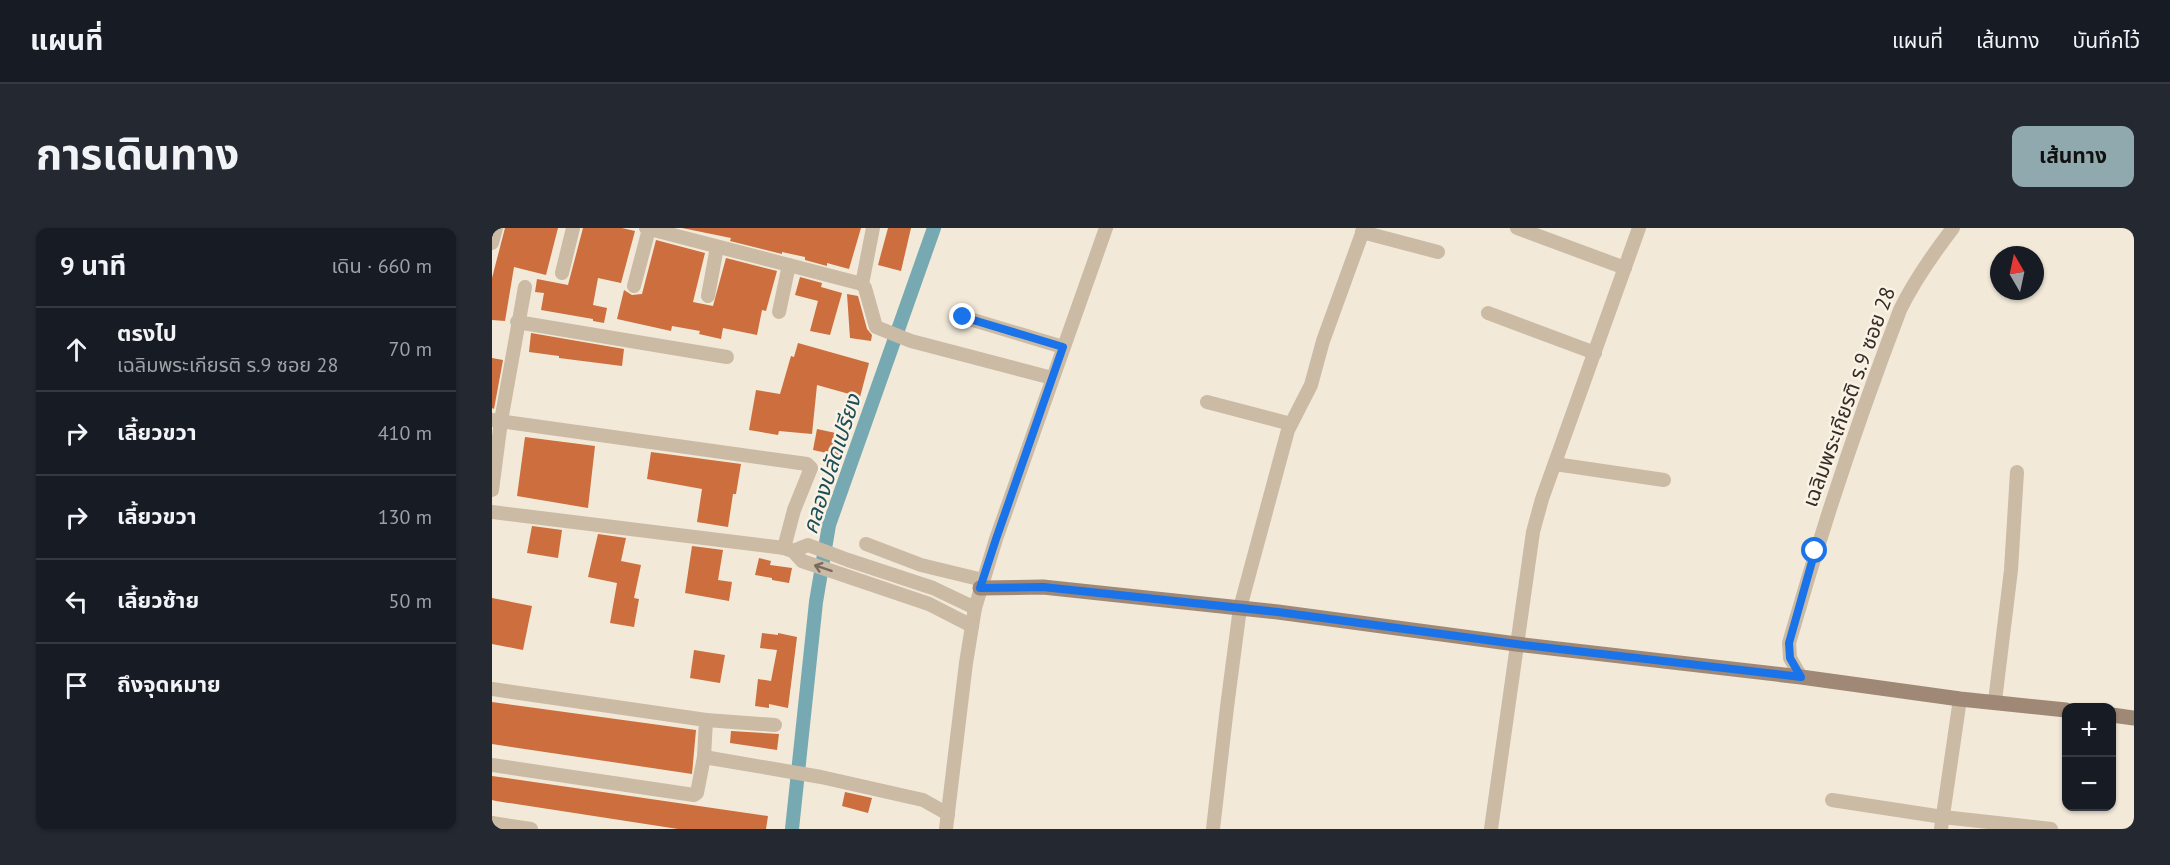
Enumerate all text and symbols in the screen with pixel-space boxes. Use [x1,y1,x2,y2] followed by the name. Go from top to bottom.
[30,21,103,58] text: แผนที่
[1892,27,1943,54] text: แผนที่
[1976,27,2040,54] text: เส้นทาง
[2073,27,2140,54] text: บันทึกไว้
[36,126,239,181] text: การเดินทาง
[2012,126,2134,187] button: เส้นทาง
[1990,246,2044,300] north arrow
[60,249,126,282] text: 9 นาที
[331,253,432,279] text: เดิน · 660 m
[1796,283,1901,511] street label: เฉลิมพระเกียรติ ร.9 ซอย 28
[949,303,975,329] route end
[117,319,177,347] text: ตรงไป
[60,333,93,366] icon: ahead
[389,336,432,362] text: 70 m
[117,352,338,378] text: เฉลิมพระเกียรติ ร.9 ซอย 28
[795,390,867,537] water label: คลองปลัดเปรียง
[60,417,93,450] icon: right
[117,418,197,446] text: เลี้ยวขวา
[378,420,432,446] text: 410 m
[60,501,93,534] icon: right
[117,502,197,530] text: เลี้ยวขวา
[378,504,432,530] text: 130 m
[1801,537,1827,563] route start
[814,562,833,573] one-way arrow
[60,585,93,618] icon: left
[117,586,199,614] text: เลี้ยวซ้าย
[389,588,432,614] text: 50 m
[60,669,93,702] icon: arrive
[117,670,221,698] text: ถึงจุดหมาย
[2062,703,2116,811] map controls
[2062,703,2116,757] button: +
[2062,757,2116,811] button: −

